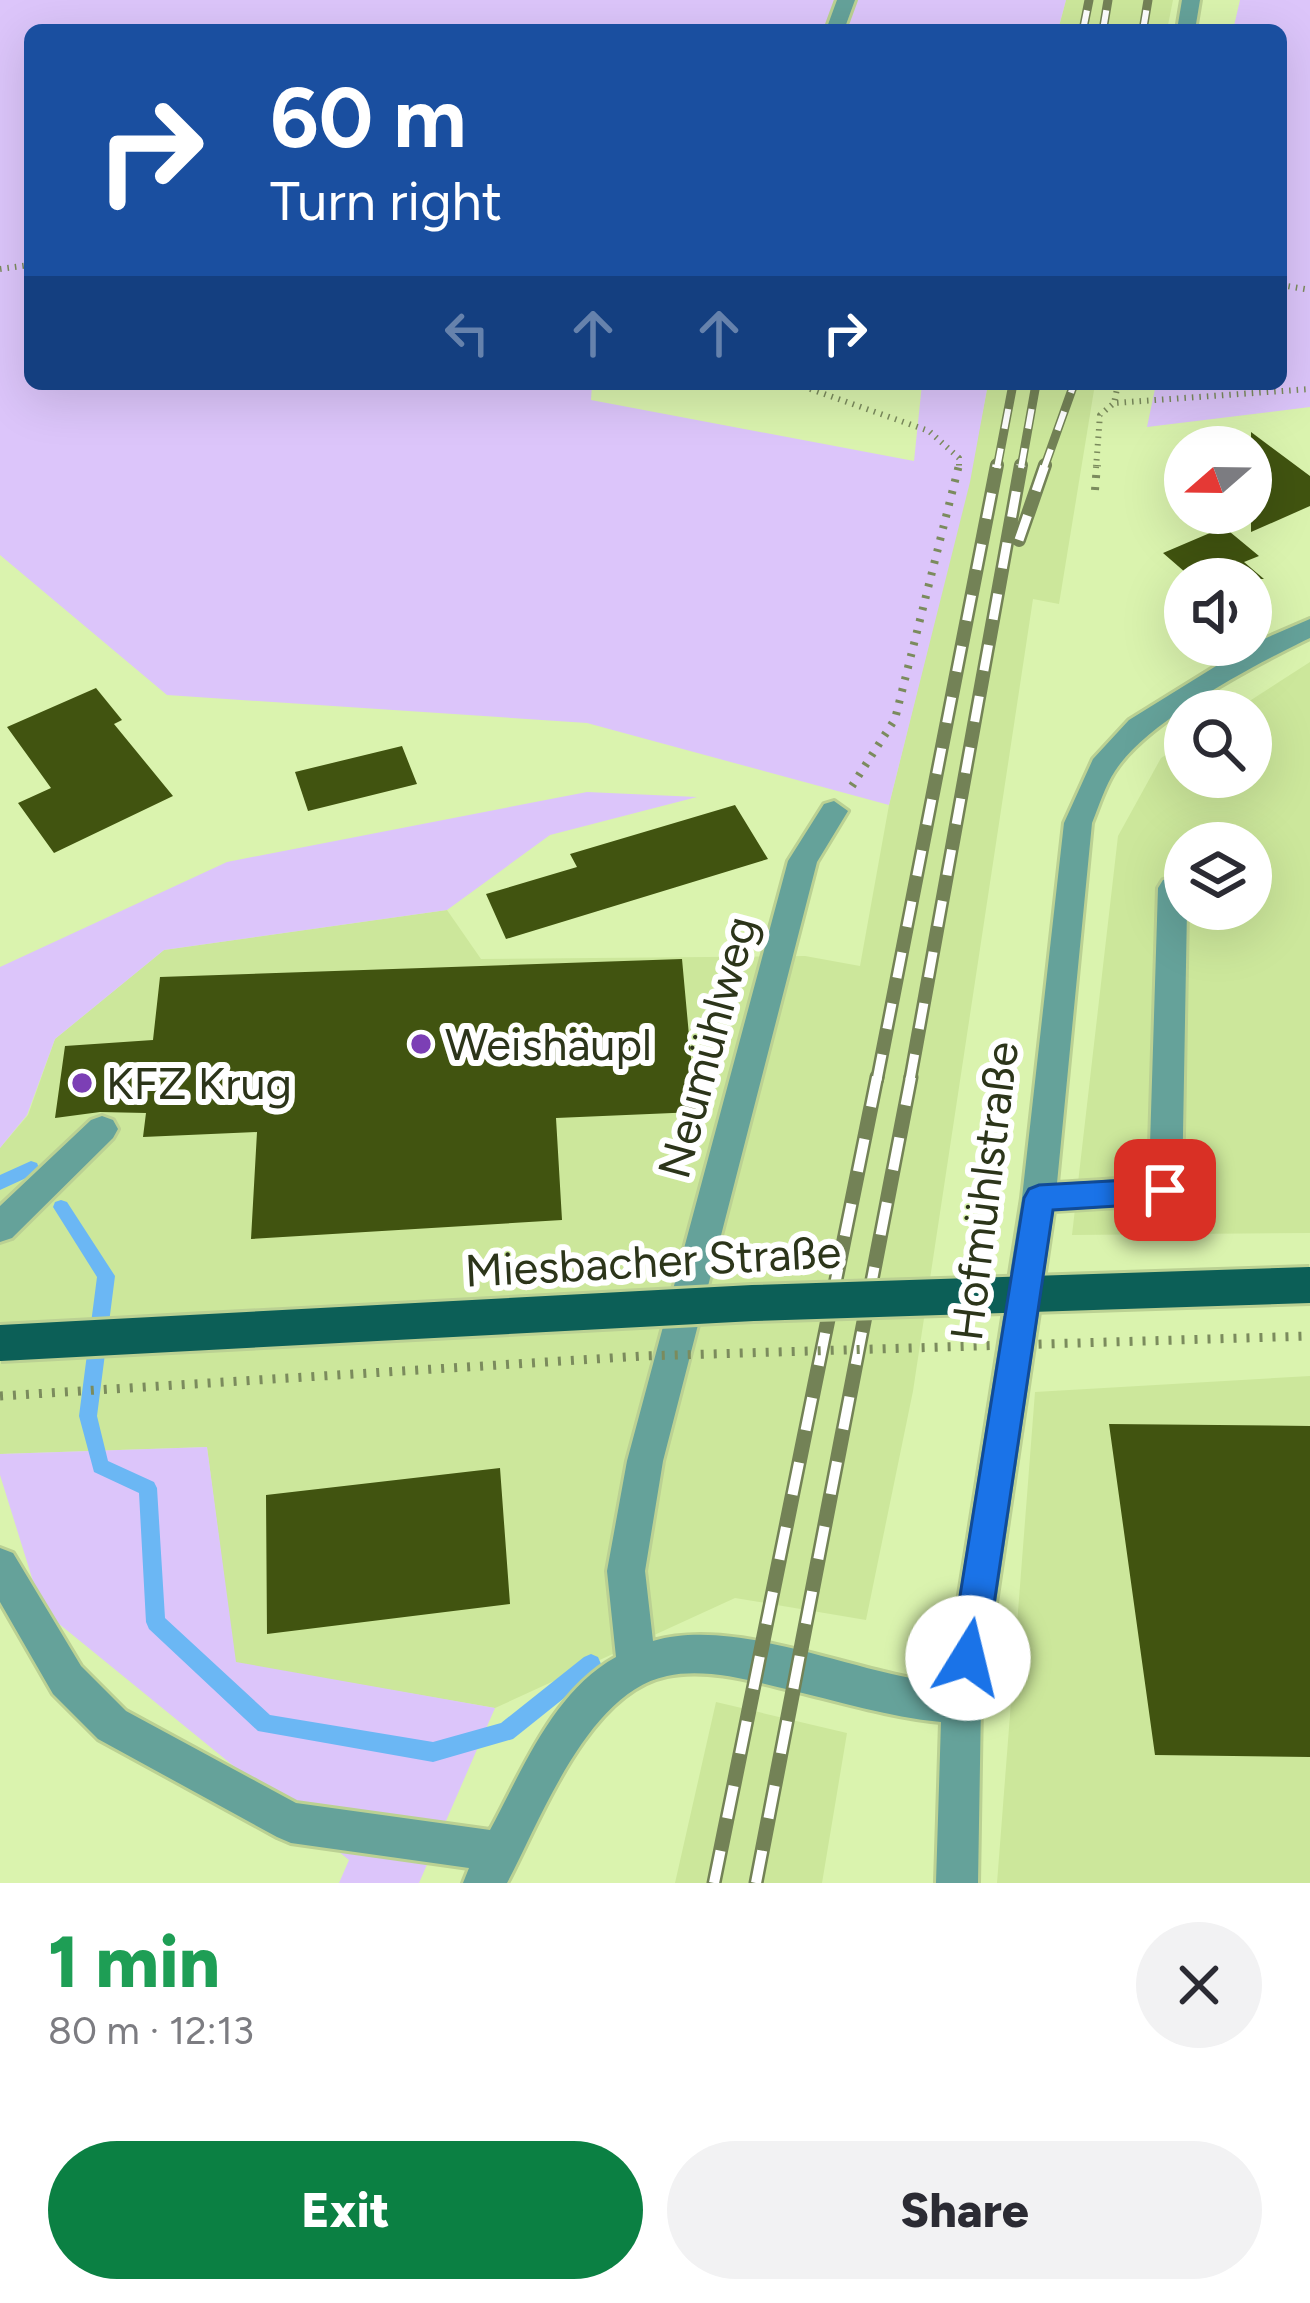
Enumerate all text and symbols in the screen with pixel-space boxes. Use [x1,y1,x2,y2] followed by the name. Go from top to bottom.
[270,67,466,168] text: 60 m
[72,72,228,228] icon: right
[270,169,502,234] text: Turn right
[434,300,500,366] icon: left
[560,300,626,366] icon: ahead
[686,300,752,366] icon: ahead
[812,300,878,366] icon: right
[1164,426,1272,534] north arrow
[1164,426,1272,930] map controls
[1164,558,1272,666] button: sound
[1164,690,1272,798] button: search
[1164,822,1272,930] button: layers
[646,910,768,1184] street label: Neumühlweg
[445,1017,652,1071] place label: Weishäupl
[408,1031,434,1057] marker: Weishäupl
[939,1038,1029,1344] street label: Hofmühlstraße
[106,1056,292,1110] place label: KFZ Krug
[69,1070,95,1096] marker: KFZ Krug
[1114,1139,1216,1241] pin
[1132,1157,1198,1223] icon: arrive
[464,1224,842,1298] street label: Miesbacher Straße
[905,1595,1031,1721] position arrow
[48,1919,220,2005] text: 1 min
[1136,1922,1262,2048] button: close
[48,2007,254,2054] text: 80 m · 12:13
[48,2141,643,2279] button: Exit
[667,2141,1262,2279] button: Share

